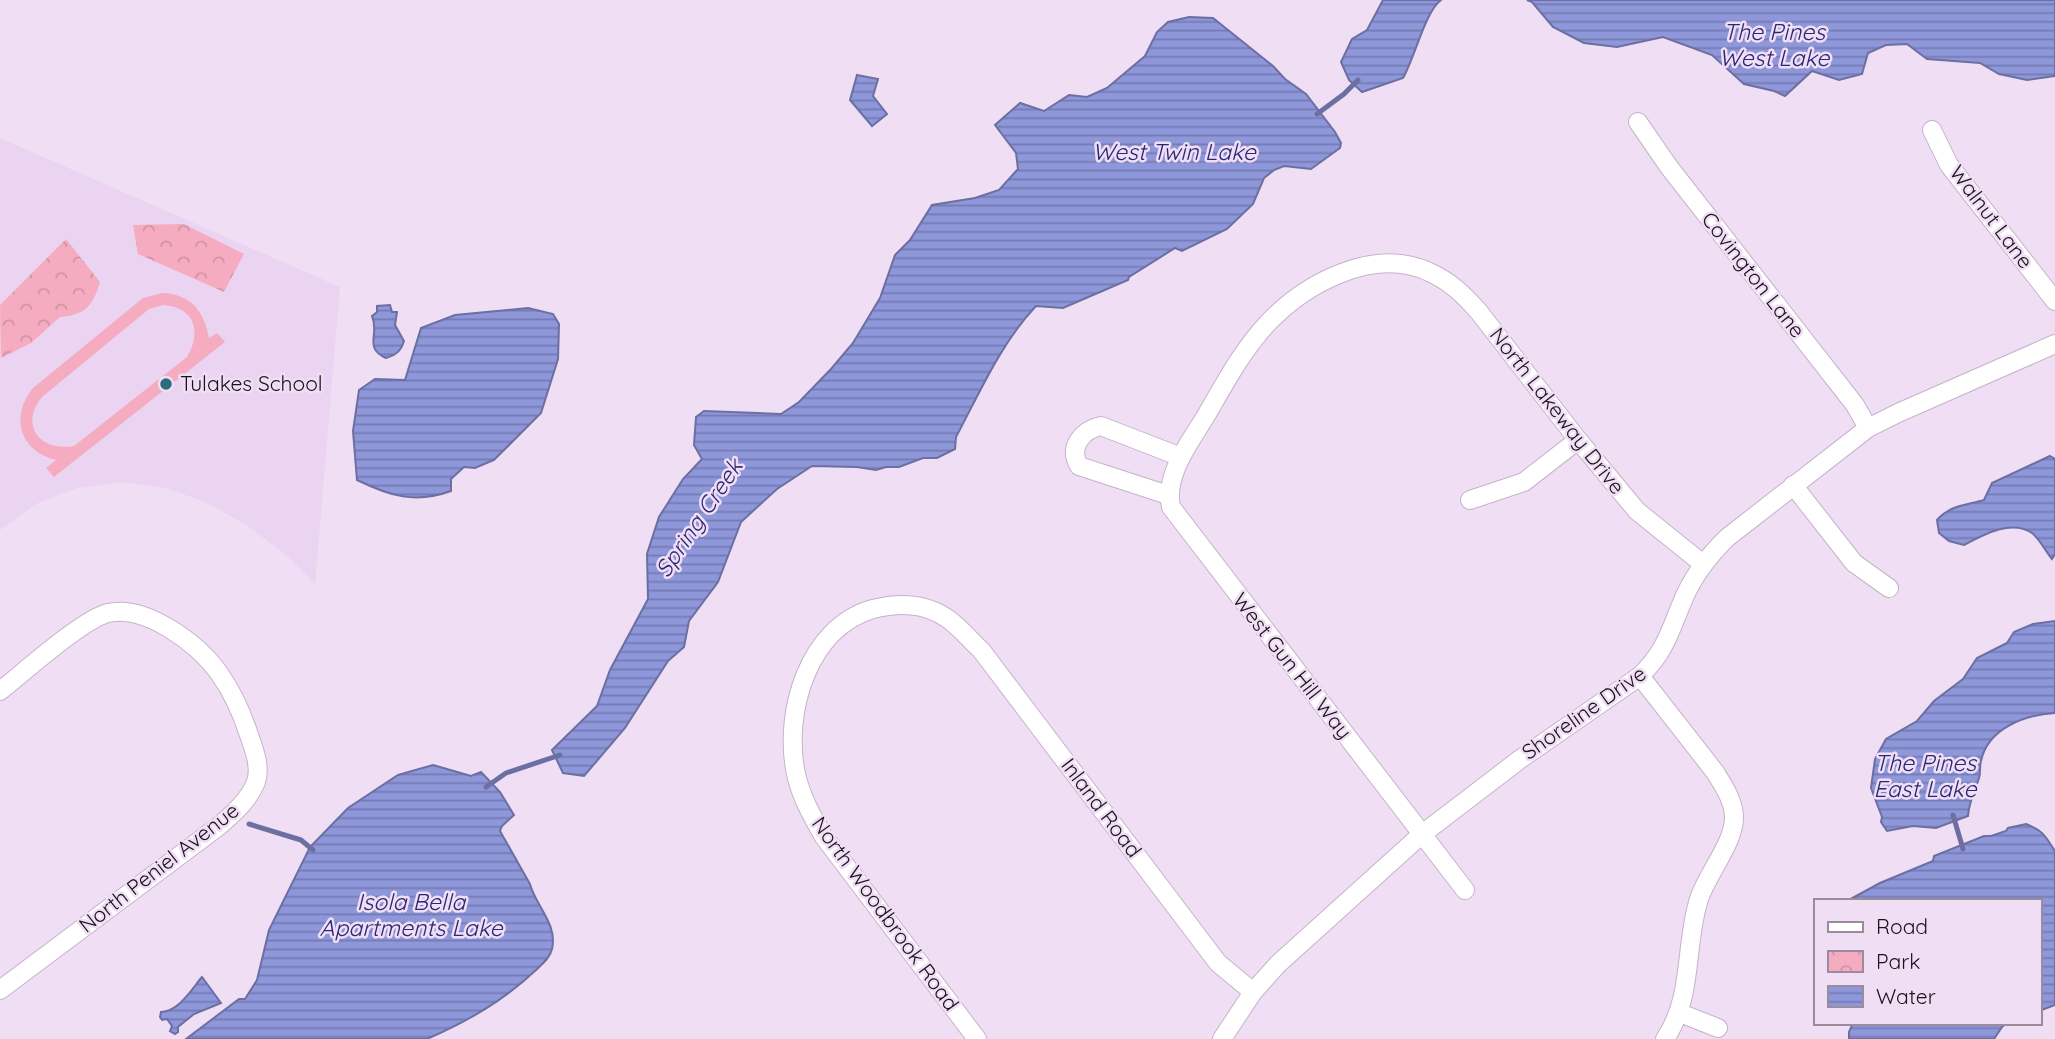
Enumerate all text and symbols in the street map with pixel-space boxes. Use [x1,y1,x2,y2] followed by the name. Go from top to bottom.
[1719,17,1830,72] water label: The Pines West Lake
[1092,137,1257,166] water label: West Twin Lake
[1945,160,2039,273] street label: Walnut Lane
[1697,206,1811,343] street label: Covington Lane
[1485,322,1631,499] street label: North Lakeway Drive
[180,370,323,396] place label: Tulakes School
[158,376,174,392] marker: Tulakes School
[648,452,750,582] water label: Spring Creek
[1228,587,1358,744] street label: West Gun Hill Way
[1516,660,1650,765] street label: Shoreline Drive
[1874,748,1978,803] water label: The Pines East Lake
[1056,753,1148,862] street label: Inland Road
[73,797,244,938] street label: North Peniel Avenue
[807,811,965,1016] street label: North Woodbrook Road
[320,887,503,942] water label: Isola Bella Apartments Lake
[1814,899,2041,1025] legend
[1876,913,1928,939] text: Road
[1876,948,1920,974] text: Park
[1876,983,1936,1009] text: Water

